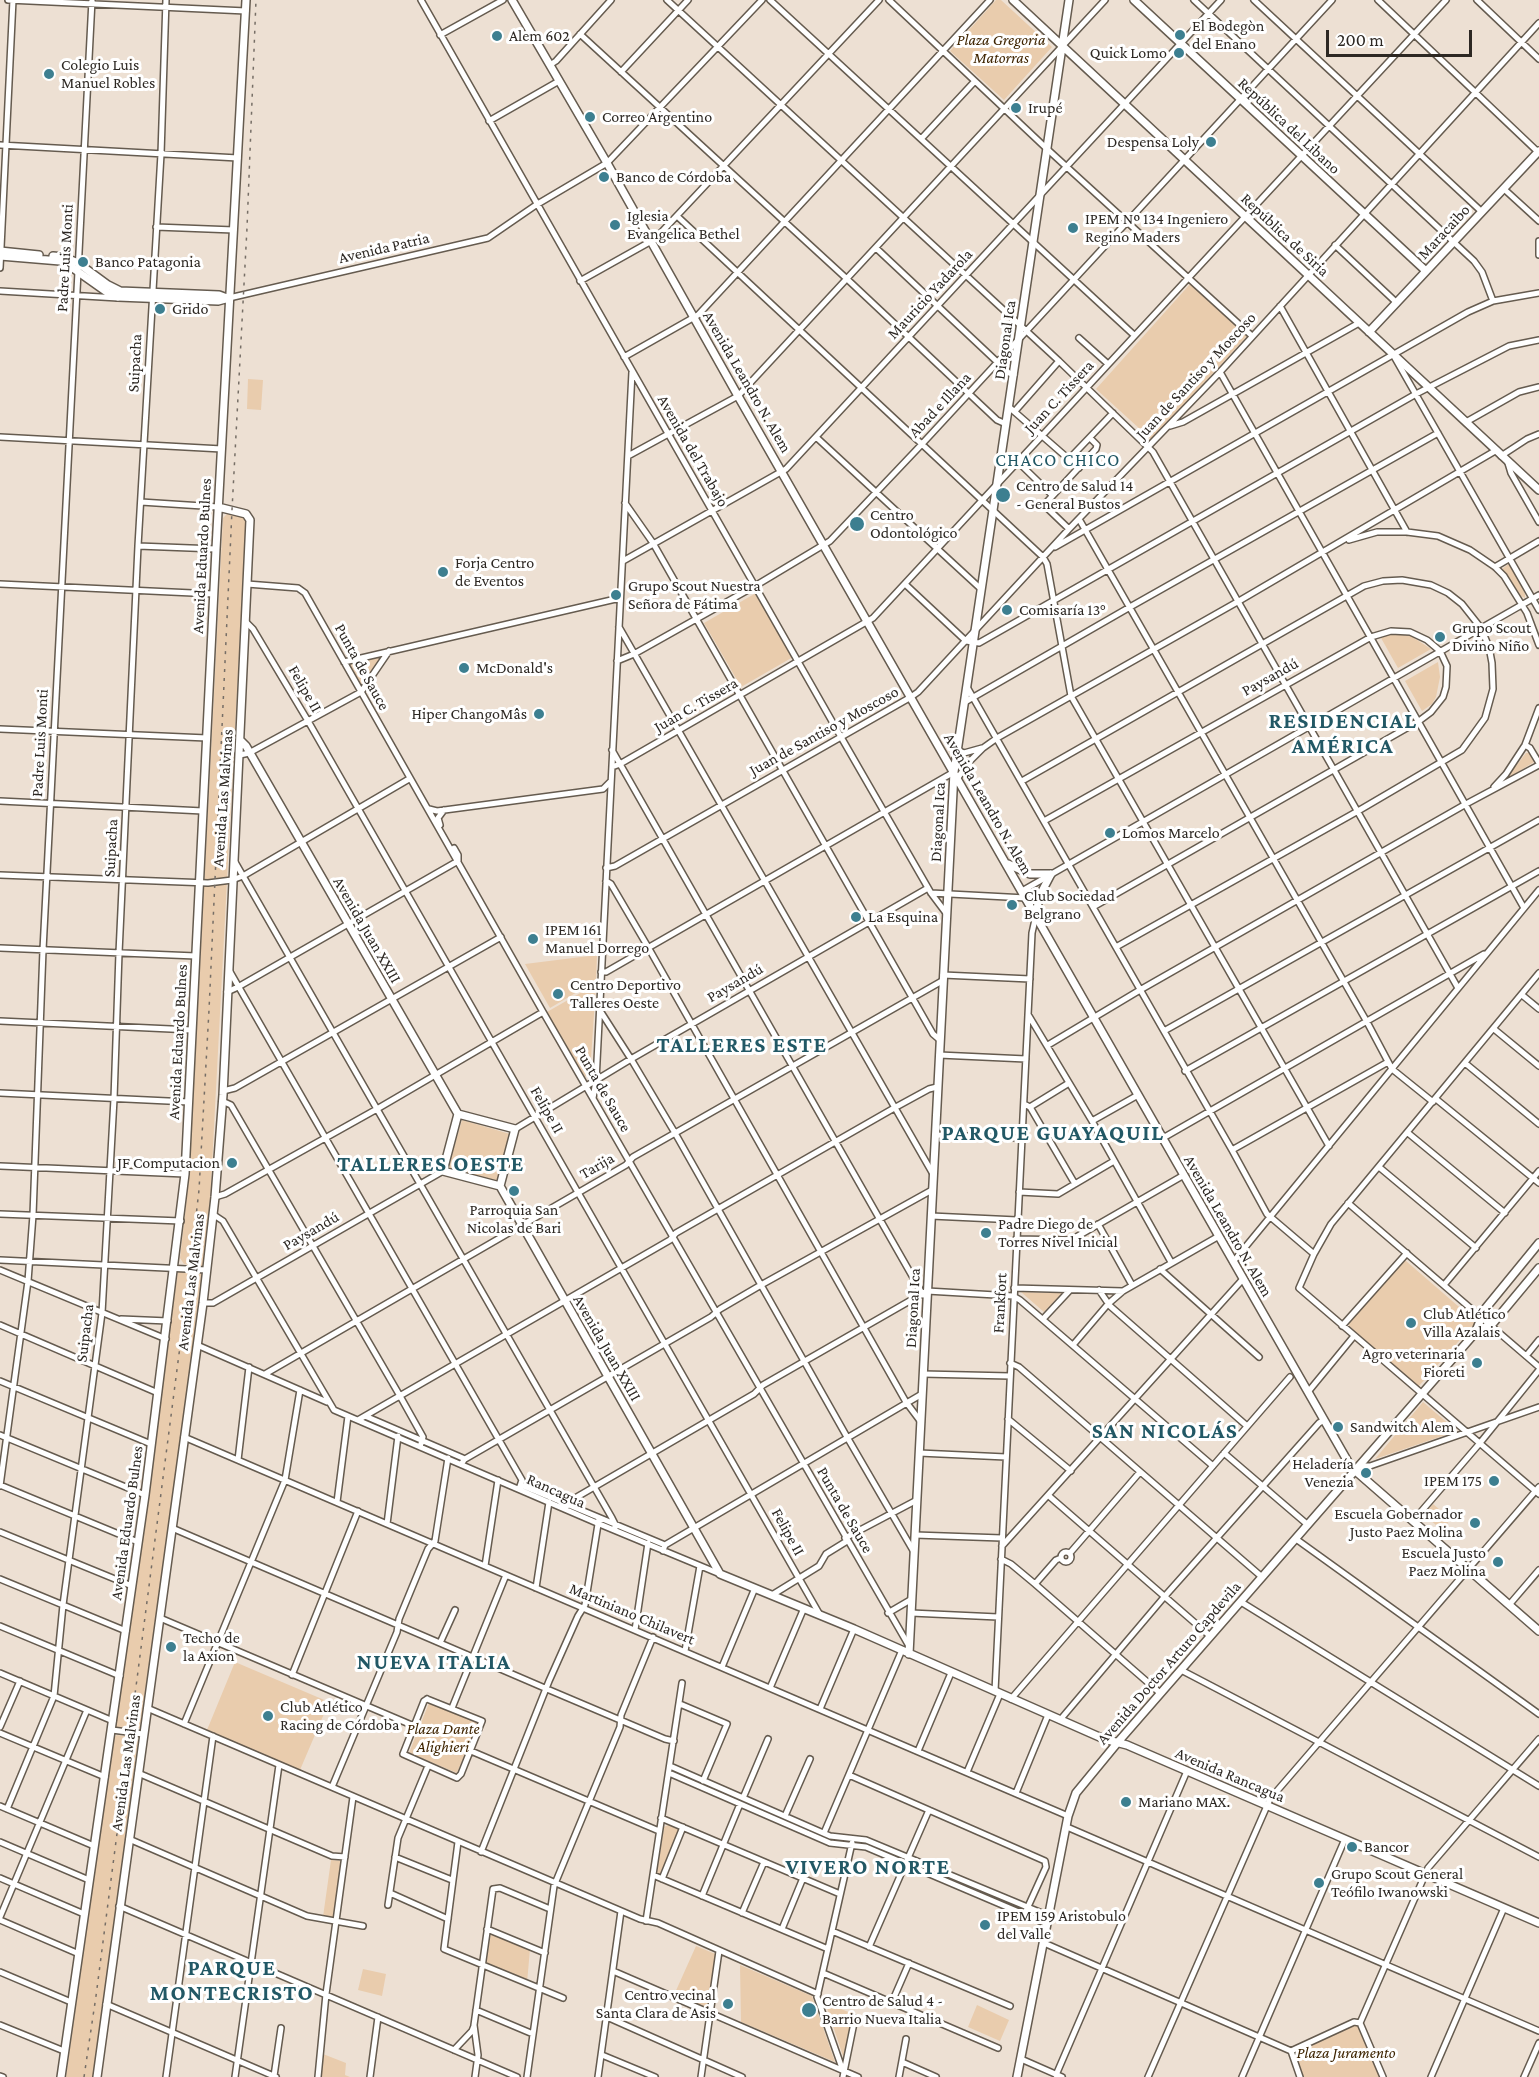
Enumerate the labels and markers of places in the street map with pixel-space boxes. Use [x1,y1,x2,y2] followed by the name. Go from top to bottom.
[1192,16,1264,54] place label: El Bodegòn del Enano
[509,26,570,46] place label: Alem 602
[1173,28,1187,42] marker: El Bodegòn del Enano
[490,29,504,43] marker: Alem 602
[1090,43,1167,63] place label: Quick Lomo
[1172,46,1186,60] marker: Quick Lomo
[61,55,155,93] place label: Colegio Luis Manuel Robles
[42,67,56,81] marker: Colegio Luis Manuel Robles
[1028,98,1062,118] place label: Irupé
[1009,101,1023,115] marker: Irupé
[602,107,712,127] place label: Correo Argentino
[583,110,597,124] marker: Correo Argentino
[1107,132,1199,152] place label: Despensa Loly
[1204,135,1218,149] marker: Despensa Loly
[616,167,731,187] place label: Banco de Córdoba
[597,170,611,184] marker: Banco de Córdoba
[627,206,740,244] place label: Iglesia Evangelica Bethel
[1085,209,1228,247] place label: IPEM Nº 134 Ingeniero Regino Maders
[608,218,622,232] marker: Iglesia Evangelica Bethel
[1066,221,1080,235] marker: IPEM Nº 134 Ingeniero Regino Maders
[95,252,201,272] place label: Banco Patagonia
[76,255,90,269] marker: Banco Patagonia
[172,299,208,319] place label: Grido
[153,302,167,316] marker: Grido
[1016,476,1134,514] place label: Centro de Salud 14 - General Bustos
[994,486,1012,504] marker: Centro de Salud 14 - General Bustos
[870,505,957,543] place label: Centro Odontológico
[848,515,866,533] marker: Centro Odontológico
[455,553,534,591] place label: Forja Centro de Eventos
[436,565,450,579] marker: Forja Centro de Eventos
[628,576,761,614] place label: Grupo Scout Nuestra Señora de Fátima
[609,588,623,602] marker: Grupo Scout Nuestra Señora de Fátima
[1019,600,1106,620] place label: Comisaría 13°
[1000,603,1014,617] marker: Comisaría 13°
[1452,618,1531,656] place label: Grupo Scout Divino Niño
[1433,630,1447,644] marker: Grupo Scout Divino Niño
[476,658,553,678] place label: McDonald's
[457,661,471,675] marker: McDonald's
[412,704,527,724] place label: Hiper ChangoMâs
[532,707,546,721] marker: Hiper ChangoMâs
[1122,823,1220,843] place label: Lomos Marcelo
[1103,826,1117,840] marker: Lomos Marcelo
[1024,886,1115,924] place label: Club Sociedad Belgrano
[1005,898,1019,912] marker: Club Sociedad Belgrano
[868,907,938,927] place label: La Esquina
[849,910,863,924] marker: La Esquina
[545,920,649,958] place label: IPEM 161 Manuel Dorrego
[526,932,540,946] marker: IPEM 161 Manuel Dorrego
[570,975,681,1013] place label: Centro Deportivo Talleres Oeste
[551,987,565,1001] marker: Centro Deportivo Talleres Oeste
[117,1153,220,1173] place label: JF Computacion
[225,1156,239,1170] marker: JF Computacion
[507,1184,521,1198] marker: Parroquia San Nicolas de Bari
[467,1200,561,1238] place label: Parroquia San Nicolas de Bari
[998,1214,1118,1252] place label: Padre Diego de Torres Nivel Inicial
[979,1226,993,1240] marker: Padre Diego de Torres Nivel Inicial
[1423,1304,1506,1342] place label: Club Atlético Villa Azalais
[1404,1316,1418,1330] marker: Club Atlético Villa Azalais
[1362,1344,1465,1382] place label: Agro veterinaria Fioreti
[1470,1356,1484,1370] marker: Agro veterinaria Fioreti
[1350,1417,1454,1437] place label: Sandwitch Alem
[1331,1420,1345,1434] marker: Sandwitch Alem
[1292,1454,1354,1492] place label: Heladería Venezia
[1359,1466,1373,1480] marker: Heladería Venezia
[1424,1471,1482,1491] place label: IPEM 175
[1487,1474,1501,1488] marker: IPEM 175
[1334,1504,1463,1542] place label: Escuela Gobernador Justo Paez Molina
[1468,1516,1482,1530] marker: Escuela Gobernador Justo Paez Molina
[1402,1543,1486,1581] place label: Escuela Justo Paez Molina
[1491,1555,1505,1569] marker: Escuela Justo Paez Molina
[183,1628,240,1666] place label: Techo de la Axion
[164,1640,178,1654] marker: Techo de la Axion
[280,1697,399,1735] place label: Club Atlético Racing de Córdoba
[261,1709,275,1723] marker: Club Atlético Racing de Córdoba
[1138,1792,1230,1812] place label: Mariano MAX.
[1119,1795,1133,1809] marker: Mariano MAX.
[1364,1837,1409,1857] place label: Bancor
[1345,1840,1359,1854] marker: Bancor
[1331,1864,1463,1902] place label: Grupo Scout General Teófilo Iwanowski
[1312,1876,1326,1890] marker: Grupo Scout General Teófilo Iwanowski
[997,1906,1126,1944] place label: IPEM 159 Aristobulo del Valle
[978,1918,992,1932] marker: IPEM 159 Aristobulo del Valle
[596,1985,716,2023] place label: Centro vecinal Santa Clara de Asis
[822,1991,943,2029] place label: Centro de Salud 4 - Barrio Nueva Italia
[721,1997,735,2011] marker: Centro vecinal Santa Clara de Asis
[800,2001,818,2019] marker: Centro de Salud 4 - Barrio Nueva Italia

